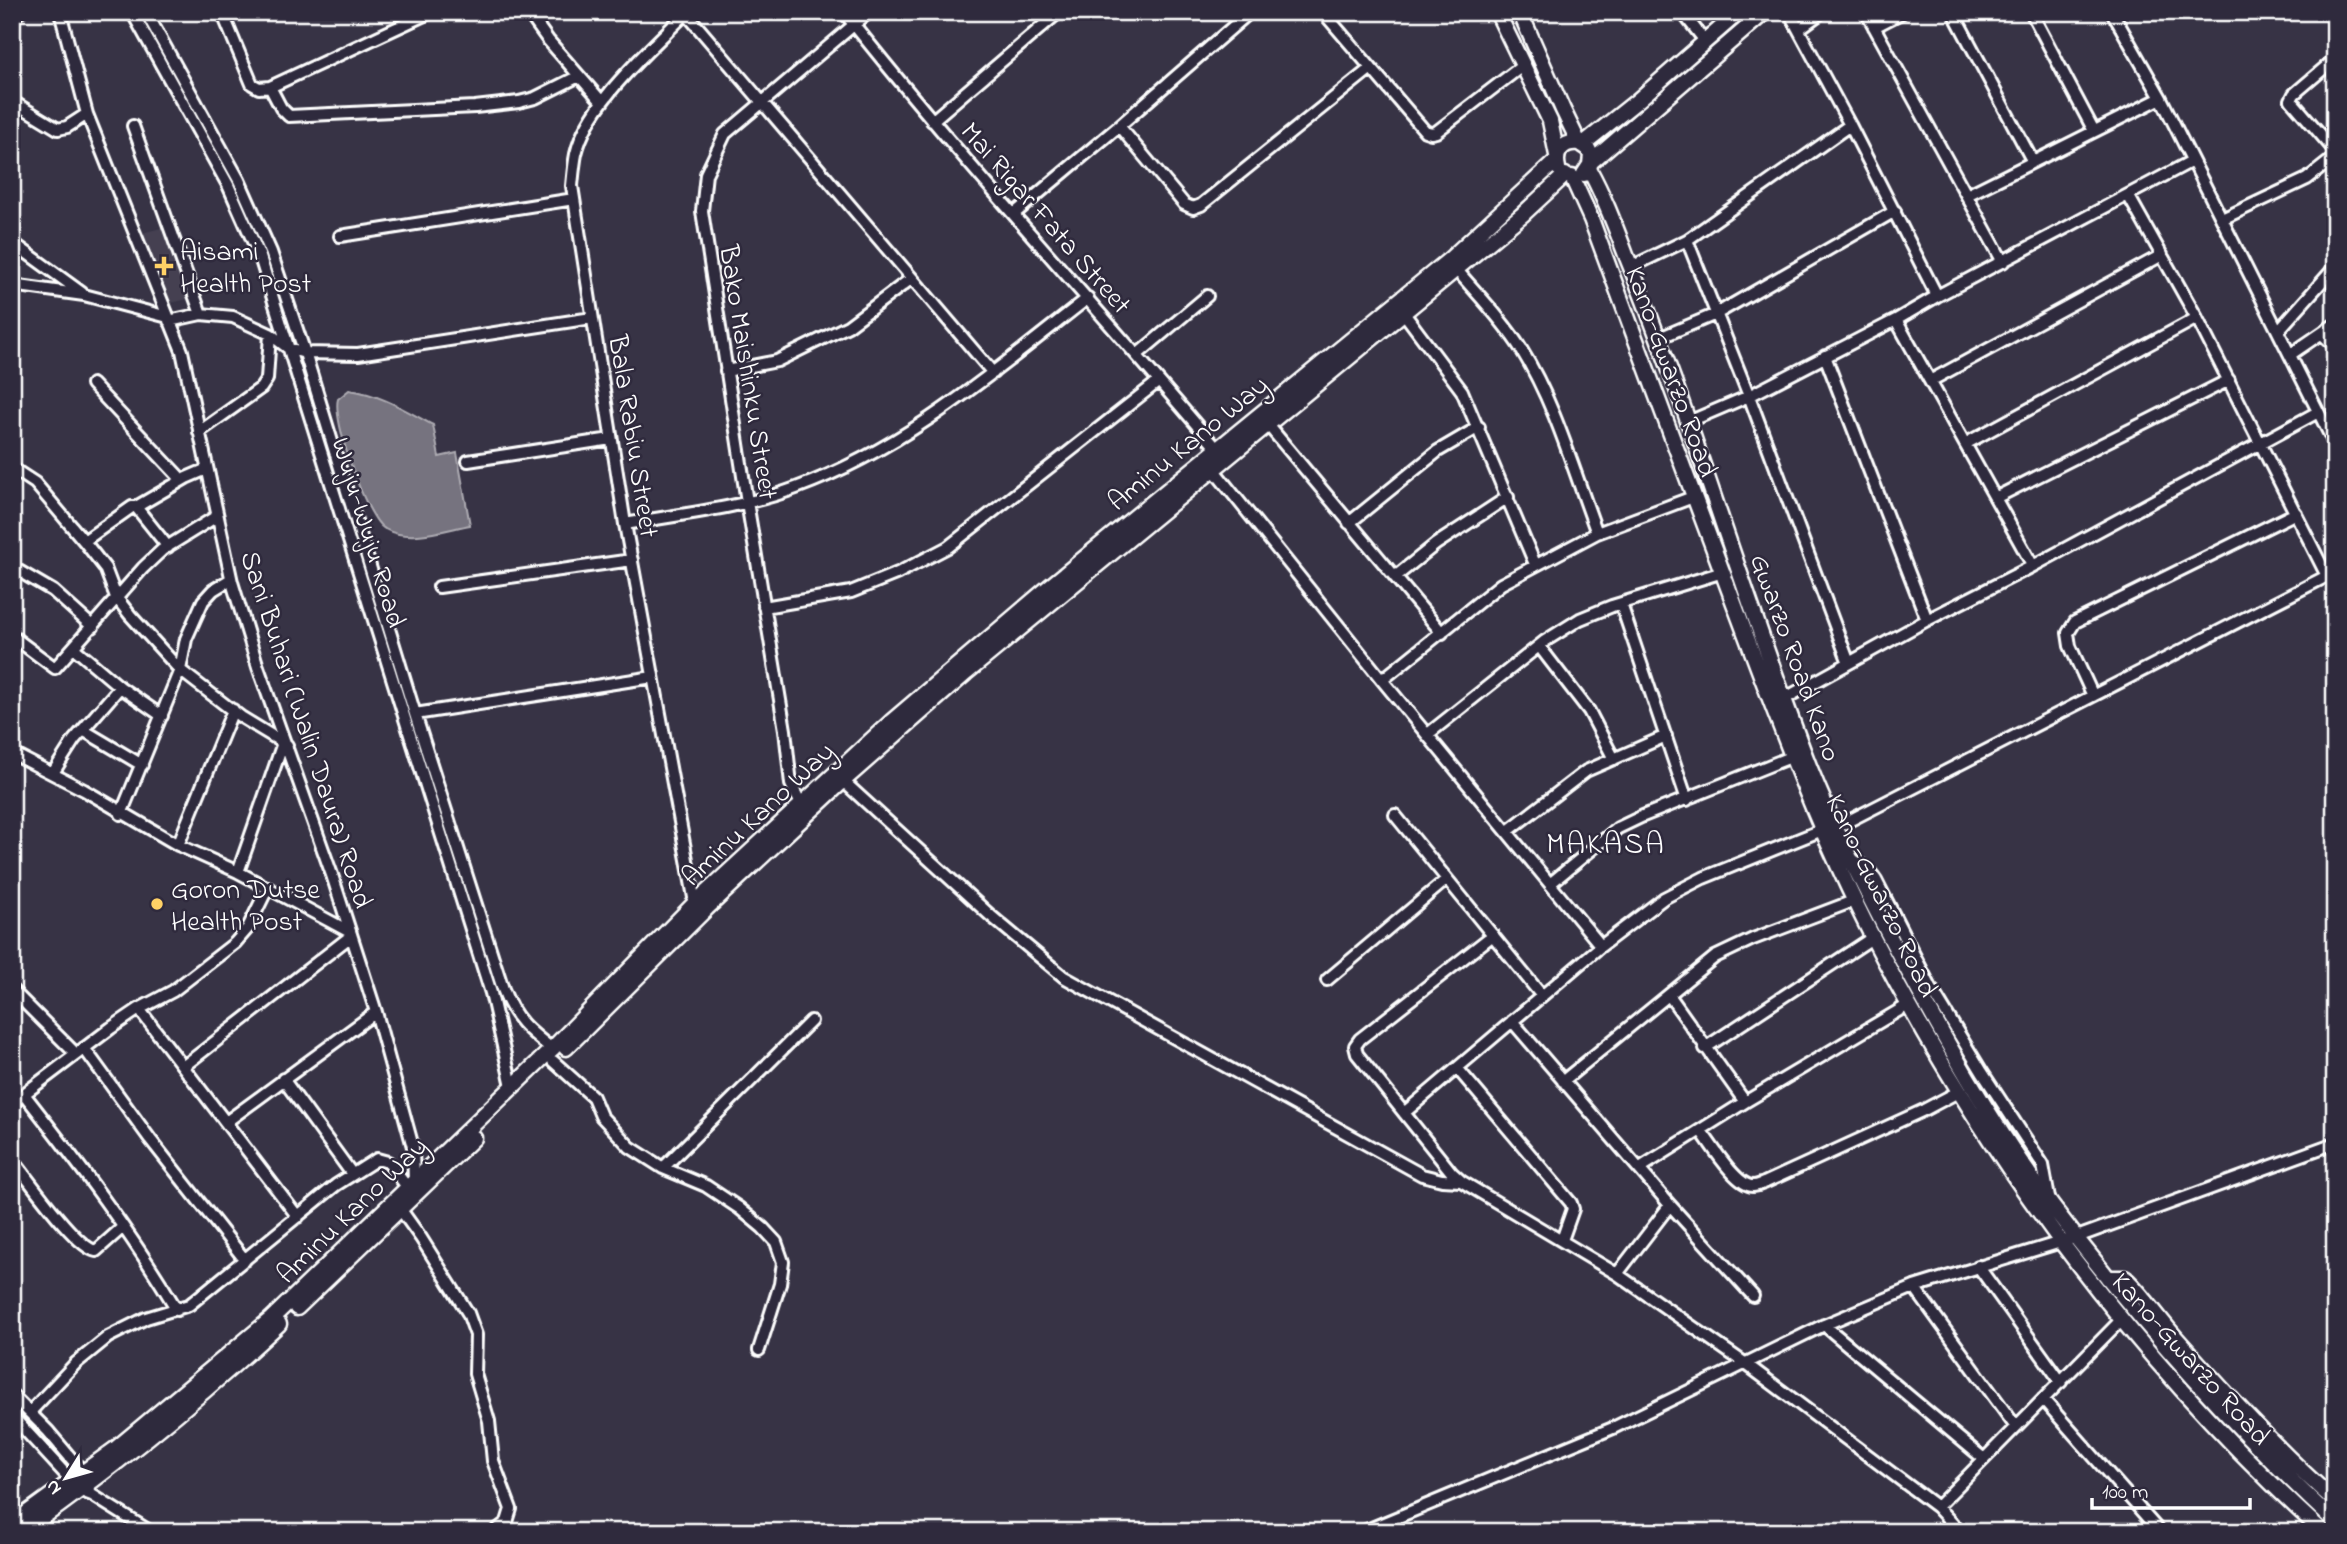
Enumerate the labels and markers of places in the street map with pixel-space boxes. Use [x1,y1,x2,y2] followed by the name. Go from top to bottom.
[180,233,311,306] place label: Aisami Health Post
[154,256,174,276] marker: Aisami Health Post
[171,871,320,944] place label: Goron Dutse Health Post
[149,896,165,912] marker: Goron Dutse Health Post

